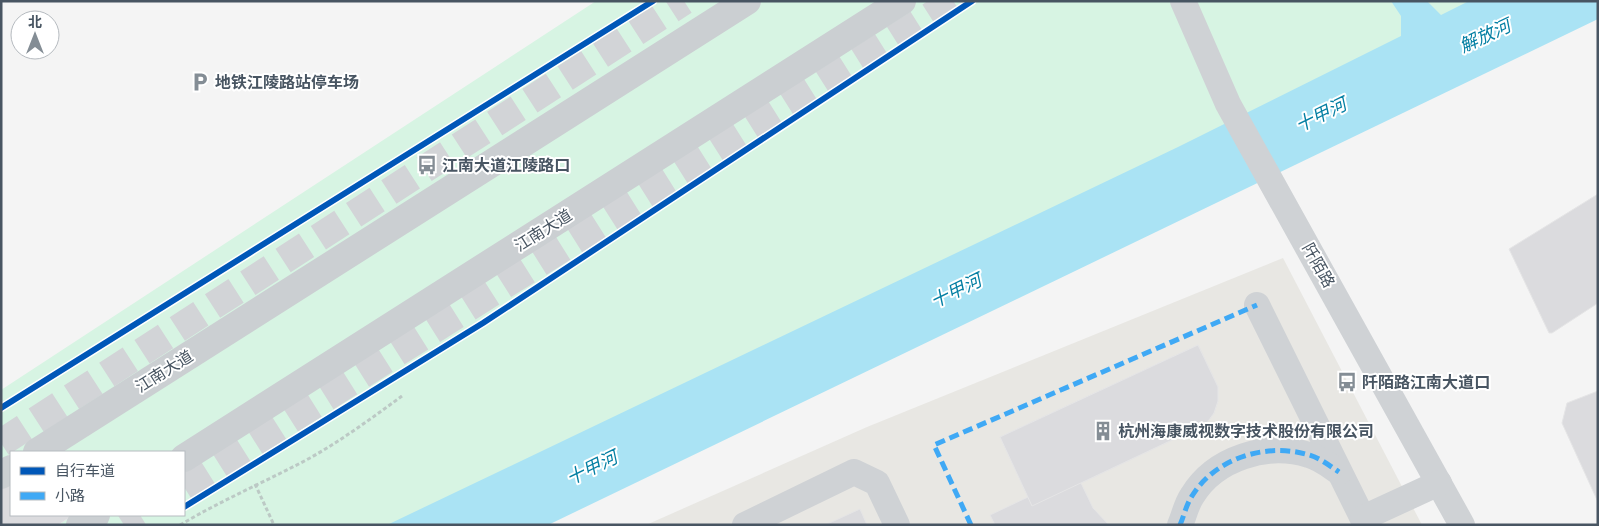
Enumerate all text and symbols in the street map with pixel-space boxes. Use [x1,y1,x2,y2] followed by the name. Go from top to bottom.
[10,10,60,60] north arrow
[1455,12,1517,58] water label: 解放河
[28,13,42,32] text: 北
[189,71,211,93] parking icon: 地铁江陵路站停车场
[215,72,359,94] place label: 地铁江陵路站停车场
[1291,91,1353,138] water label: 十甲河
[416,154,438,176] bus stop icon: 江南大道江陵路口
[442,155,570,177] place label: 江南大道江陵路口
[511,205,577,257] street label: 江南大道
[1297,239,1339,292] street label: 阡陌路
[926,267,988,314] water label: 十甲河
[132,346,198,398] street label: 江南大道
[1336,371,1358,393] bus stop icon: 阡陌路江南大道口
[1362,372,1490,394] place label: 阡陌路江南大道口
[1092,420,1114,442] building icon: 杭州海康威视数字技术股份有限公司
[1118,421,1374,443] place label: 杭州海康威视数字技术股份有限公司
[562,444,624,491] water label: 十甲河
[10,451,185,516] legend
[55,461,115,481] text: 自行车道
[55,486,85,506] text: 小路

